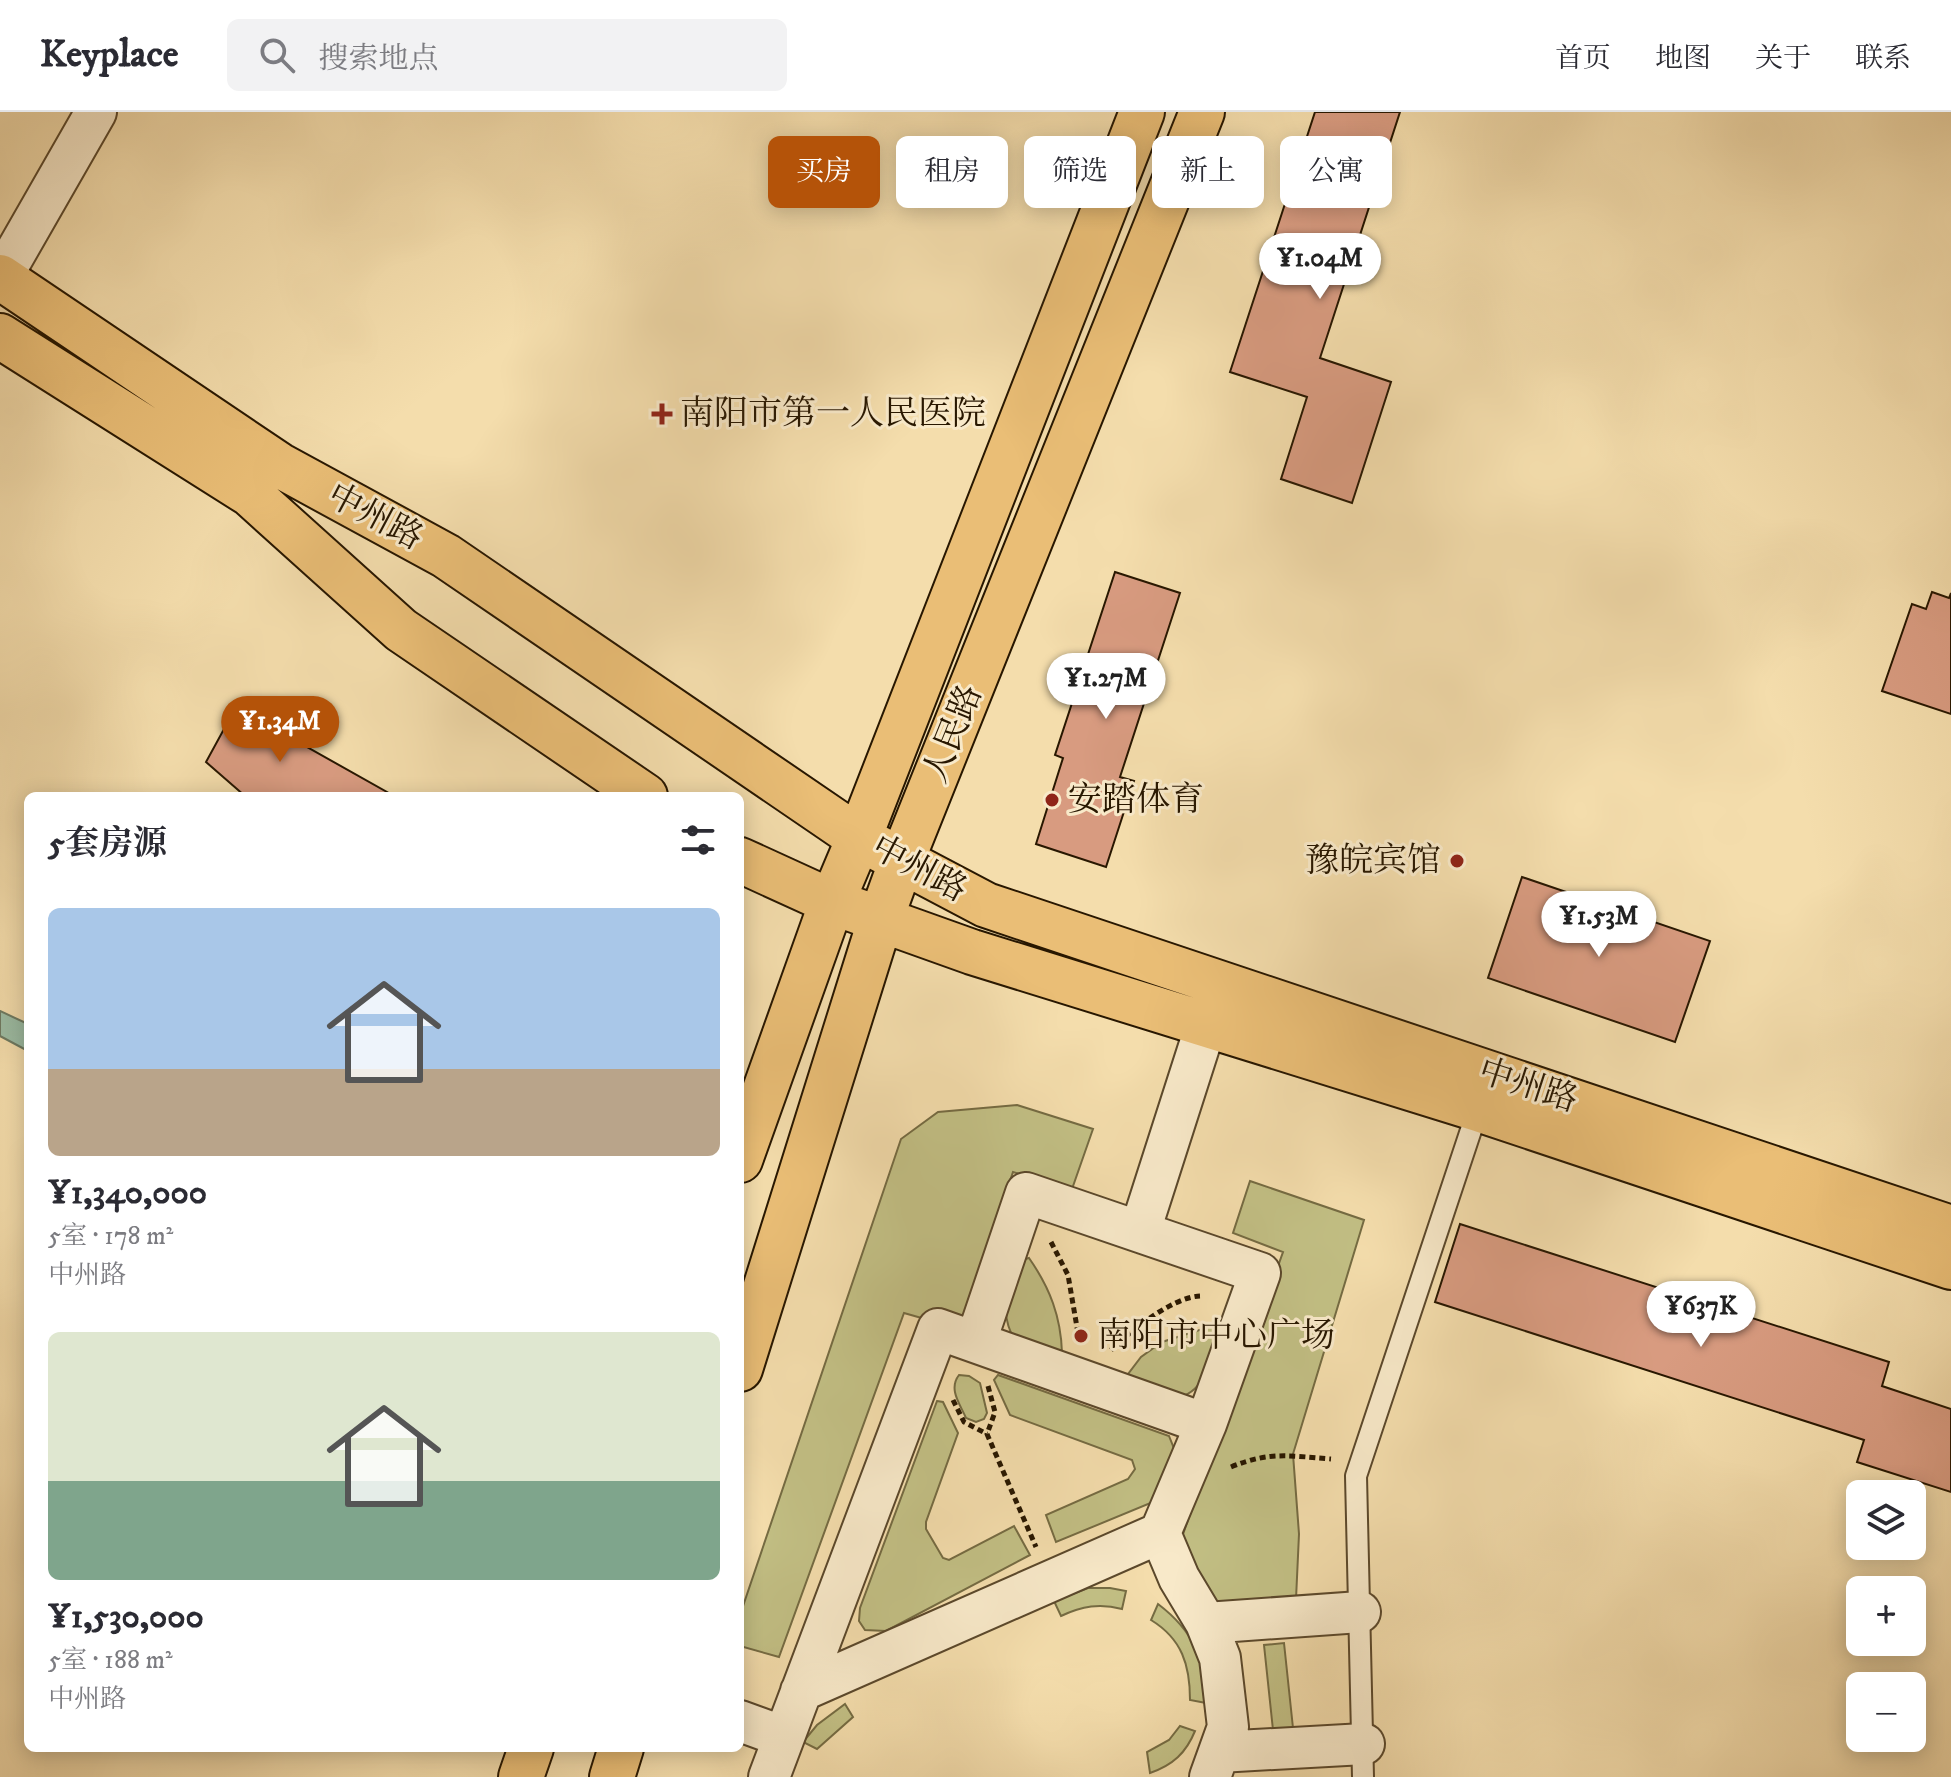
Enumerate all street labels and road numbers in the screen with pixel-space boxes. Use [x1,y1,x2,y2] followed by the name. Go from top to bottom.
[320,475,430,559] street label: 中州路
[914,679,992,789] street label: 人民路
[864,827,974,911] street label: 中州路
[1473,1050,1583,1122] street label: 中州路

